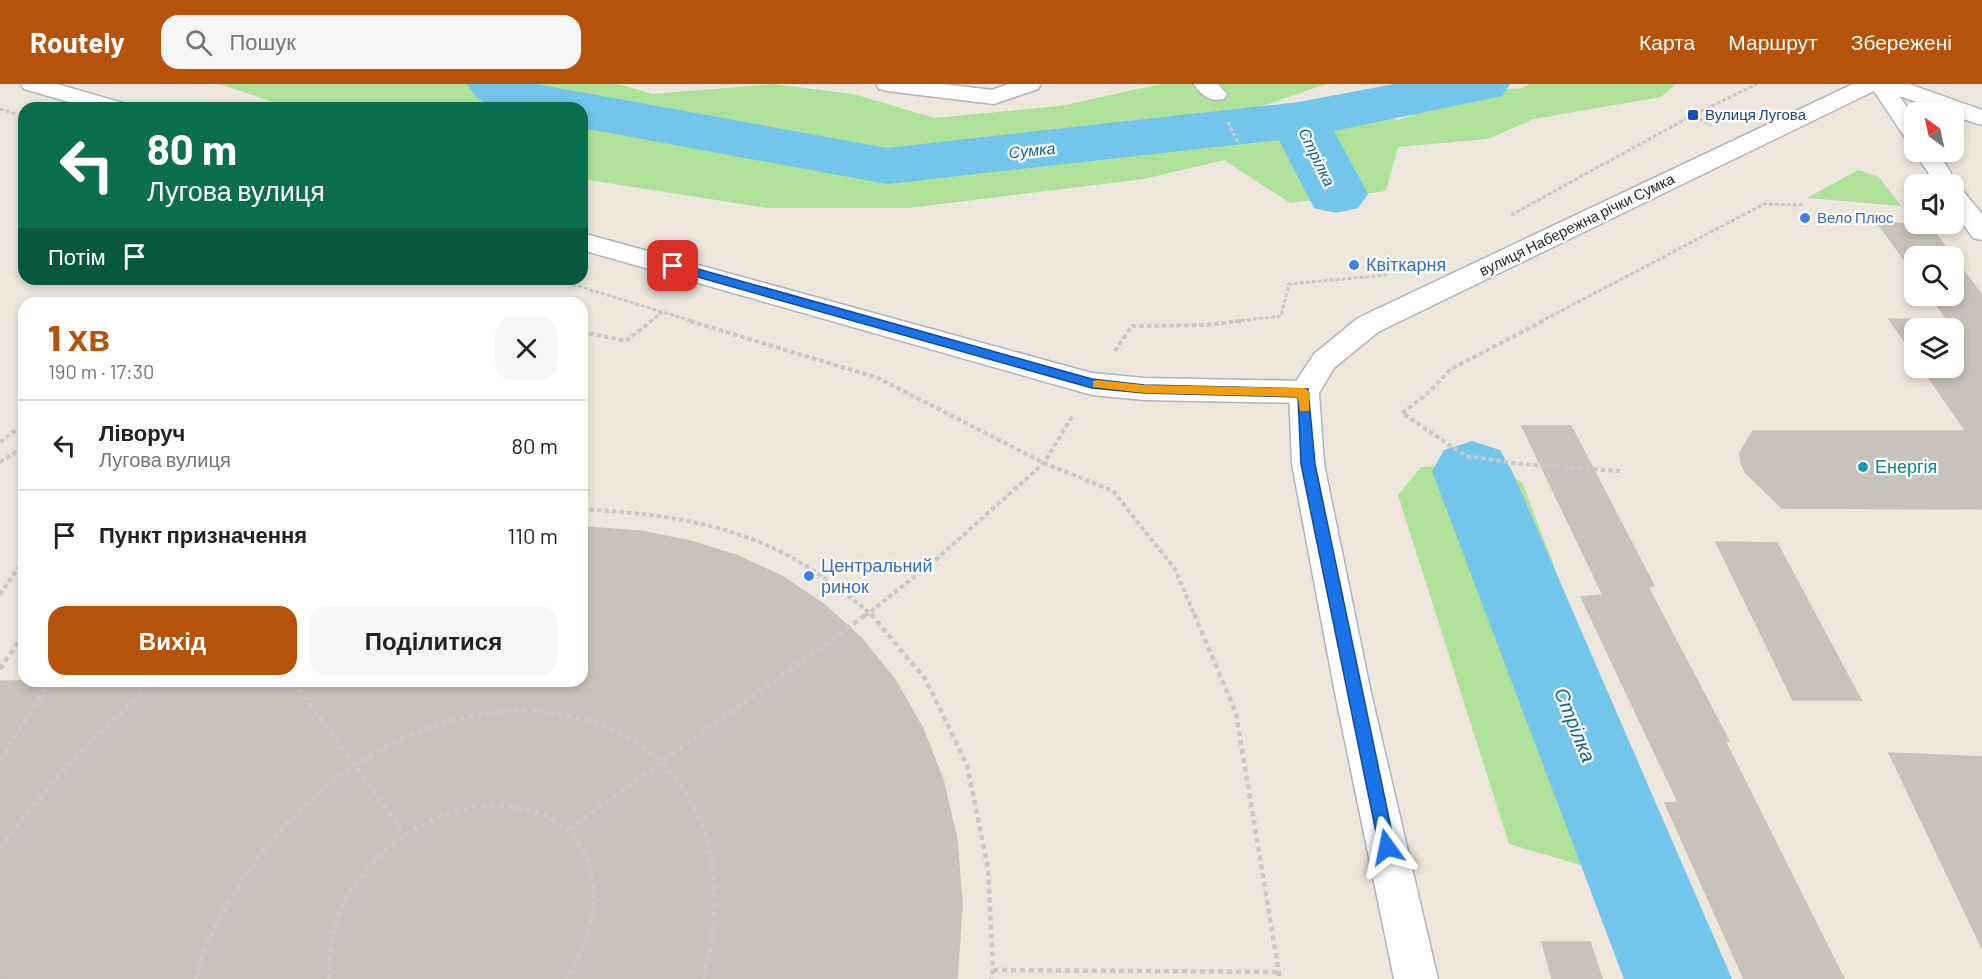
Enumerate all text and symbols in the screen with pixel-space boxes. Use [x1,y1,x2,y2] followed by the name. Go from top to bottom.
[161,15,581,69] search box
[30,25,125,59] text: Routely
[182,26,215,59] icon: search
[230,28,296,54] text: Пошук
[1639,29,1695,54] text: Карта
[1728,29,1818,54] text: Маршрут
[1851,29,1952,54] text: Збережені
[1904,102,1964,162] north arrow
[1904,102,1964,378] map controls
[1705,105,1807,123] place label: Вулиця Лугова
[1686,108,1700,122] marker: Вулиця Лугова
[147,123,237,173] text: 80 m
[1295,124,1340,189] water label: Стрілка
[48,126,126,204] icon: left
[1008,138,1056,161] water label: Сумка
[1476,169,1678,279] street label: вулиця Набережна річки Сумка
[147,174,325,206] text: Лугова вулиця
[1904,174,1964,234] button: sound
[1817,208,1894,226] place label: Вело Плюс
[1798,211,1812,225] marker: Вело Плюс
[118,240,151,273] icon: arrive
[647,240,698,291] pin
[48,243,106,269] text: Потім
[1904,246,1964,306] button: search
[656,249,689,282] icon: arrive
[1366,253,1446,275] place label: Квіткарня
[1347,258,1361,272] marker: Квіткарня
[48,315,110,358] text: 1 хв
[495,317,558,380] button: close
[1904,318,1964,378] button: layers
[48,359,154,383] text: 190 m · 17:30
[99,419,185,445] text: Ліворуч
[48,429,81,462] icon: left
[512,432,558,458] text: 80 m
[99,447,231,471] text: Лугова вулиця
[1875,455,1937,477] place label: Енергія
[1856,460,1870,474] marker: Енергія
[48,519,81,552] icon: arrive
[99,521,307,547] text: Пункт призначення
[508,522,558,548] text: 110 m
[821,554,932,597] place label: Центральний ринок
[802,569,816,583] marker: Центральний ринок
[48,606,297,675] button: Вихід
[309,606,558,675] button: Поділитися
[1550,684,1602,765] water label: Стрілка
[1355,815,1419,879] position arrow

